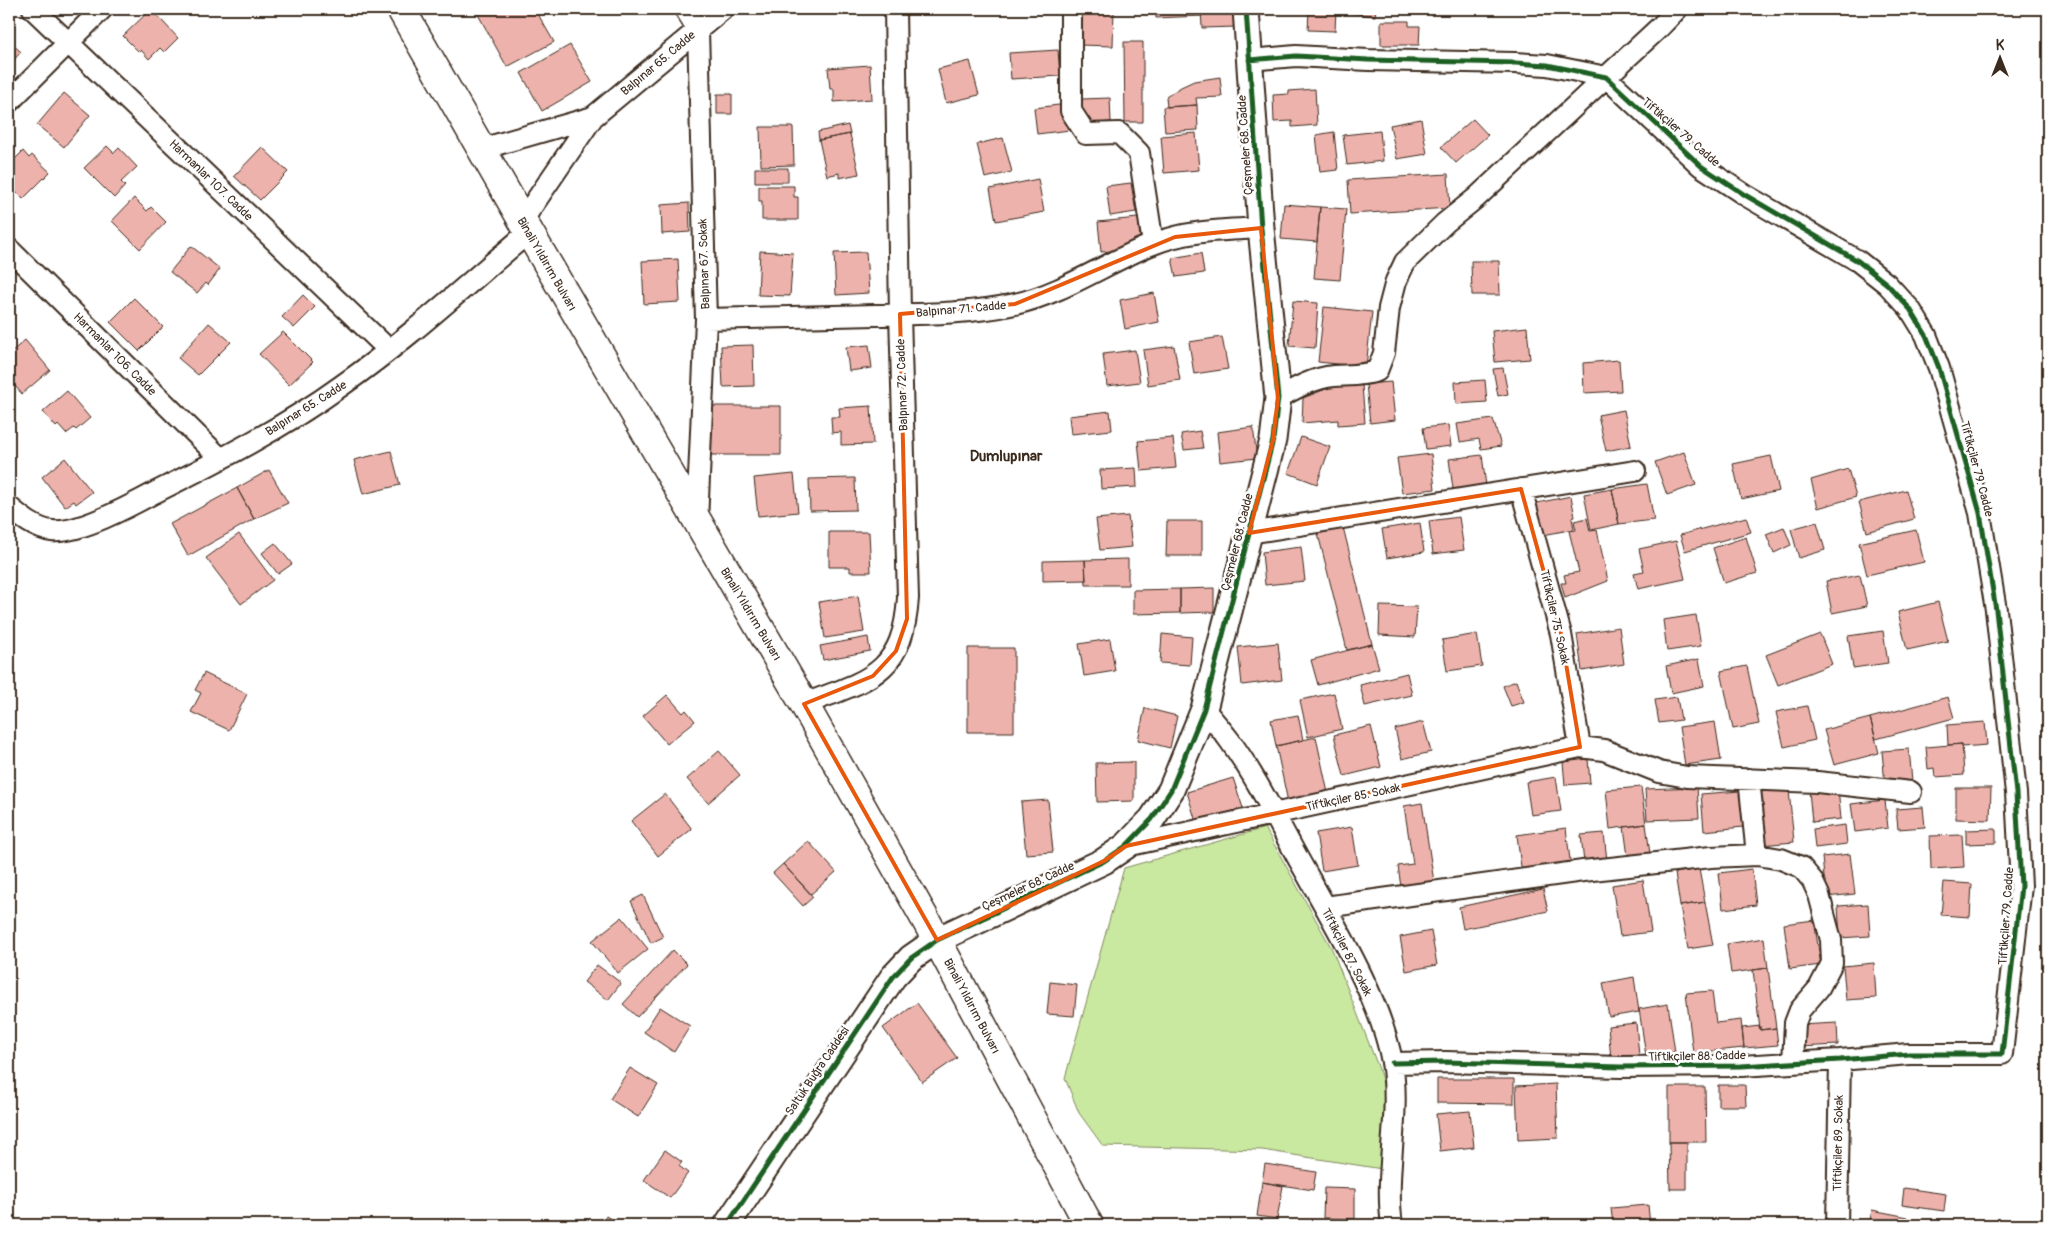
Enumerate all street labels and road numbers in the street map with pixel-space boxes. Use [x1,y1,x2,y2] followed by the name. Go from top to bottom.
[618,28,699,99] street label: Balpınar 65. Cadde
[1235,94,1256,195] street label: Çeşmeler 68. Cadde
[1639,95,1723,170] street label: Tiftikçiler 79. Cadde
[166,137,256,224] street label: Harmanlar 107. Cadde
[514,215,580,314] street label: Binali Yıldırım Bulvarı
[695,218,714,310] street label: Balpınar 67. Sokak
[915,298,1007,321] street label: Balpınar 71. Cadde
[70,310,159,399] street label: Harmanlar 106. Cadde
[893,338,912,431] street label: Balpınar 72. Cadde
[263,377,350,439] street label: Balpınar 65. Cadde
[1957,420,1996,519] street label: Tiftikçiler 79. Cadde
[1218,492,1257,592] street label: Çeşmeler 68. Cadde
[717,565,784,664] street label: Binali Yıldırım Bulvarı
[1536,568,1573,666] street label: Tiftikçiler 75. Sokak
[1304,780,1402,815] street label: Tiftikçiler 85. Sokak
[980,858,1077,914] street label: Çeşmeler 68. Cadde
[1996,866,2017,966] street label: Tiftikçiler 79. Cadde
[1318,906,1375,999] street label: Tiftikçiler 87. Sokak
[940,956,1003,1057] street label: Binali Yıldırım Bulvarı
[782,1024,853,1118] street label: Saltuk Buğra Caddesi
[1648,1048,1746,1065] street label: Tiftikçiler 88. Cadde
[1830,1095,1847,1191] street label: Tiftikçiler 89. Sokak

